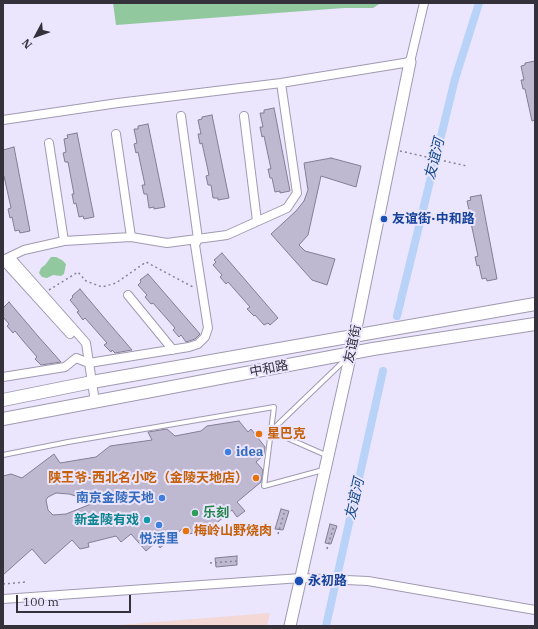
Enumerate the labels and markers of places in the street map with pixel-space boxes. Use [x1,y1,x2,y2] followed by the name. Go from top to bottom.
[392,211,475,227] place label: 友谊街·中和路
[379,214,389,224] marker: 友谊街·中和路
[267,426,306,442] place label: 星巴克
[254,429,264,439] marker: 星巴克
[236,444,263,460] place label: idea
[223,447,233,457] marker: idea
[48,470,248,486] place label: 陕王爷·西北名小吃（金陵天地店）
[251,473,261,483] marker: 陕王爷·西北名小吃（金陵天地店）
[76,490,154,506] place label: 南京金陵天地
[157,493,167,503] marker: 南京金陵天地
[203,505,229,521] place label: 乐刻
[190,508,200,518] marker: 乐刻
[74,512,139,528] place label: 新金陵有戏
[142,515,152,525] marker: 新金陵有戏
[154,520,164,530] marker: 悦活里
[194,523,272,539] place label: 梅岭山野烧肉
[181,526,191,536] marker: 梅岭山野烧肉
[140,531,178,547] place label: 悦活里
[308,573,347,589] place label: 永初路
[293,575,305,587] marker: 永初路

